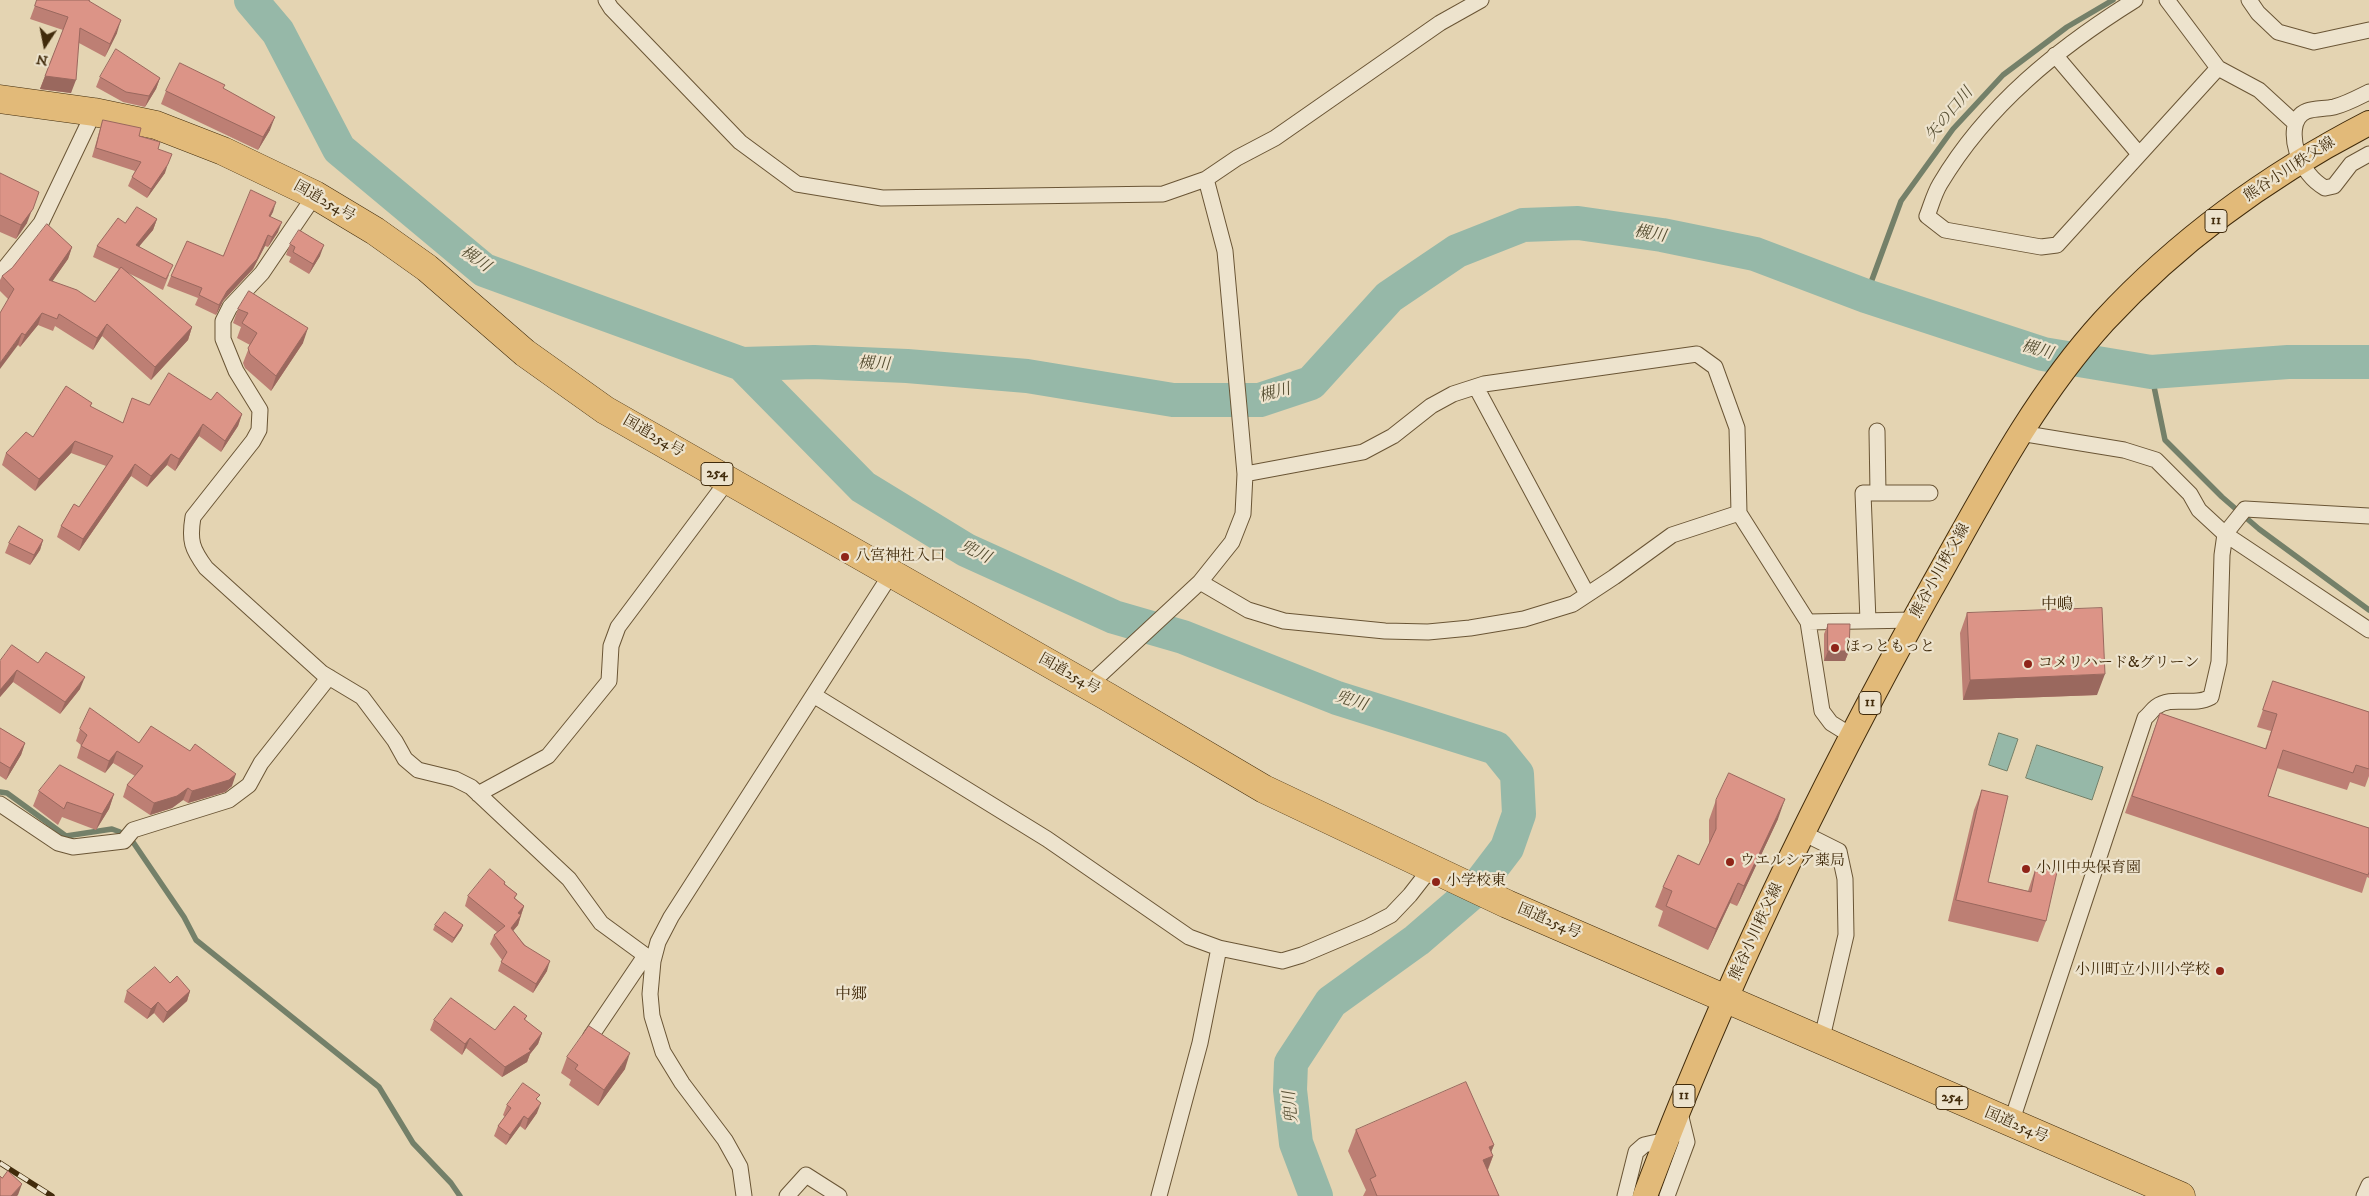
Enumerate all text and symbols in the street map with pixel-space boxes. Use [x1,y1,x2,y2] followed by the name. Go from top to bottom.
[20,20,70,70] north arrow
[35,50,49,70] text: N
[1922,84,1978,146] water label: 矢の口川
[2241,134,2339,206] street label: 熊谷小川秩父線
[290,178,358,226] street label: 国道254号
[2205,210,2227,232] road number: 11
[1633,223,1667,247] water label: 槻川
[456,243,494,277] water label: 槻川
[2019,338,2055,364] water label: 槻川
[858,355,890,375] water label: 槻川
[1257,381,1293,407] water label: 槻川
[619,412,687,462] street label: 国道254号
[701,462,733,486] road number: 254
[1908,521,1974,621] street label: 熊谷小川秩父線
[956,537,994,569] water label: 兜川
[855,548,945,566] place label: 八宮神社入口
[839,551,851,563] marker: 八宮神社入口
[2041,596,2073,616] district label: 中嶋
[1845,639,1935,657] place label: ほっともっと
[1829,642,1841,654] marker: ほっともっと
[1035,651,1103,699] street label: 国道254号
[2038,655,2200,673] place label: コメリハード&グリーン
[2022,658,2034,670] marker: コメリハード&グリーン
[1333,688,1369,716] water label: 兜川
[1859,691,1881,714] road number: 11
[1740,853,1845,871] place label: ウエルシア薬局
[1724,856,1736,868] marker: ウエルシア薬局
[2036,860,2141,878] place label: 小川中央保育園
[2020,863,2032,875] marker: 小川中央保育園
[1446,873,1506,891] place label: 小学校東
[1430,876,1442,888] marker: 小学校東
[1727,881,1787,983] street label: 熊谷小川秩父線
[1514,901,1584,943] street label: 国道254号
[2075,962,2210,980] place label: 小川町立小川小学校
[2214,965,2226,977] marker: 小川町立小川小学校
[835,986,867,1006] district label: 中郷
[1673,1084,1695,1108] road number: 11
[1936,1086,1968,1110] road number: 254
[1281,1090,1303,1124] water label: 兜川
[1981,1105,2051,1147] street label: 国道254号

